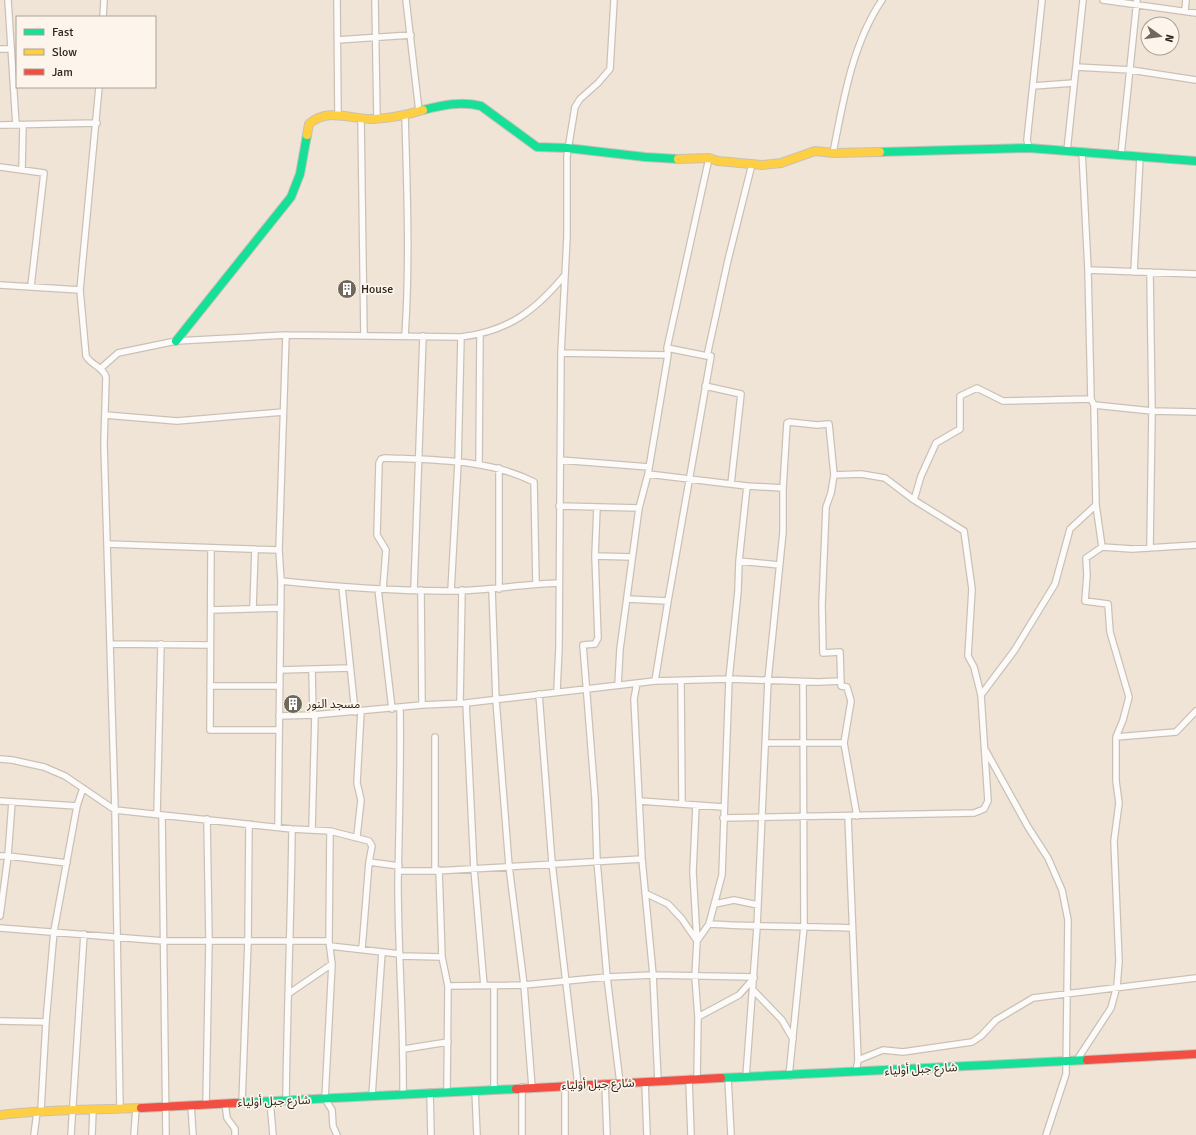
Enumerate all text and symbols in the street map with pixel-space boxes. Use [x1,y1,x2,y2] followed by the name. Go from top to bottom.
[16,16,156,88] legend
[1140,16,1180,56] north arrow
[52,25,73,40] text: Fast
[1162,33,1176,44] text: N
[52,45,77,60] text: Slow
[52,65,73,80] text: Jam
[336,278,358,300] building icon: House
[361,282,393,297] place label: House
[282,693,304,715] building icon: مسجد النور
[306,697,360,712] place label: مسجد النور
[884,1060,958,1080] street label: شارع جبل أولياء
[561,1075,635,1094] street label: شارع جبل أولياء
[237,1092,311,1111] street label: شارع جبل أولياء

